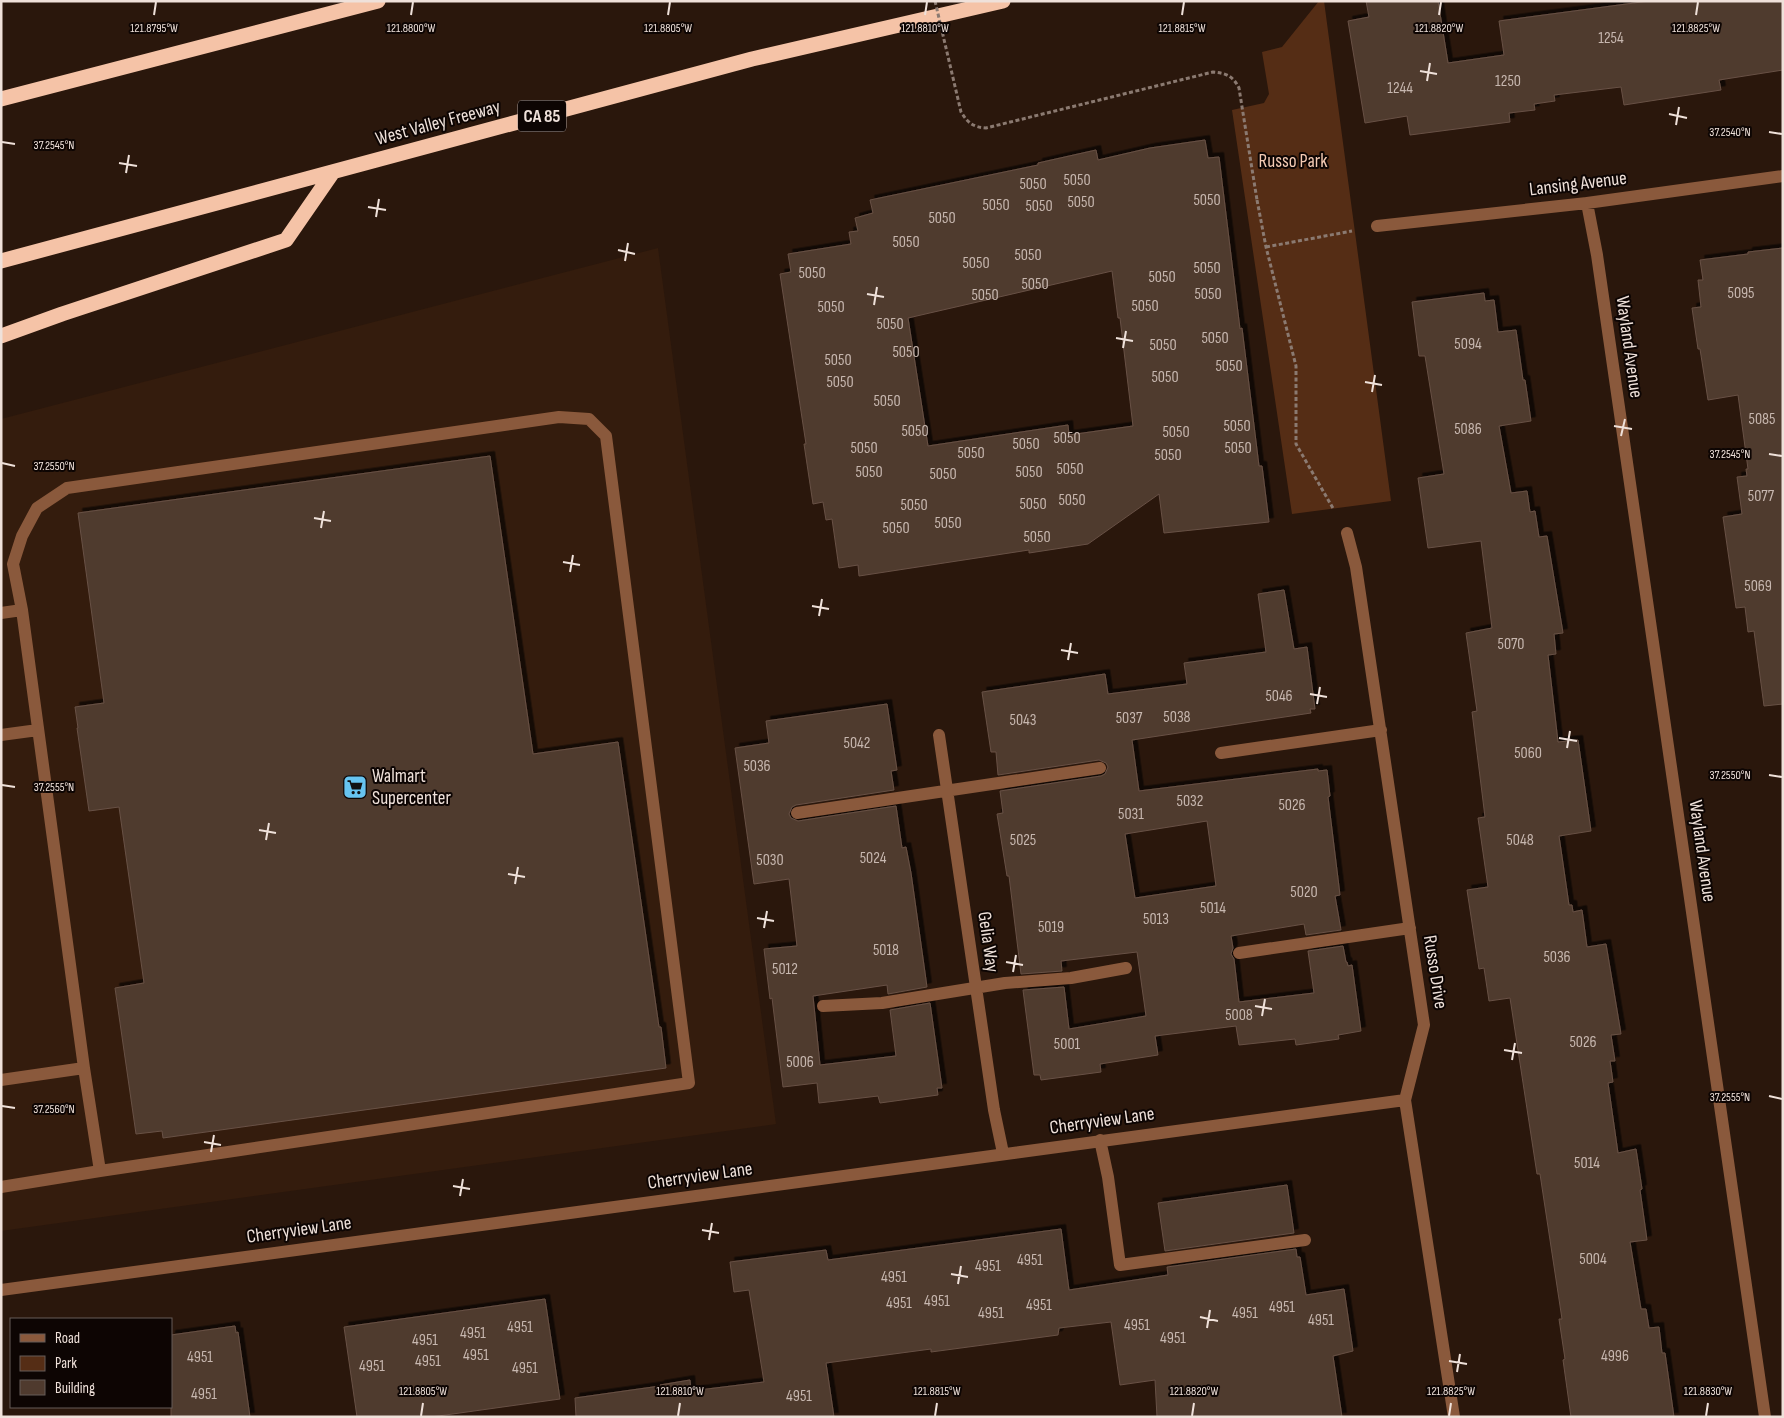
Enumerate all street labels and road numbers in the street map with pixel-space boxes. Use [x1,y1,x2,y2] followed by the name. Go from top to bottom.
[373,95,503,151] street label: West Valley Freeway
[518,100,566,132] road number: CA 85
[1528,167,1628,201] street label: Lansing Avenue
[1610,295,1648,399] street label: Wayland Avenue
[1683,799,1721,903] street label: Wayland Avenue
[972,910,1004,975] street label: Gelia Way
[1418,934,1452,1010] street label: Russo Drive
[1048,1102,1156,1140] street label: Cherryview Lane
[646,1157,754,1195] street label: Cherryview Lane
[245,1211,353,1249] street label: Cherryview Lane

